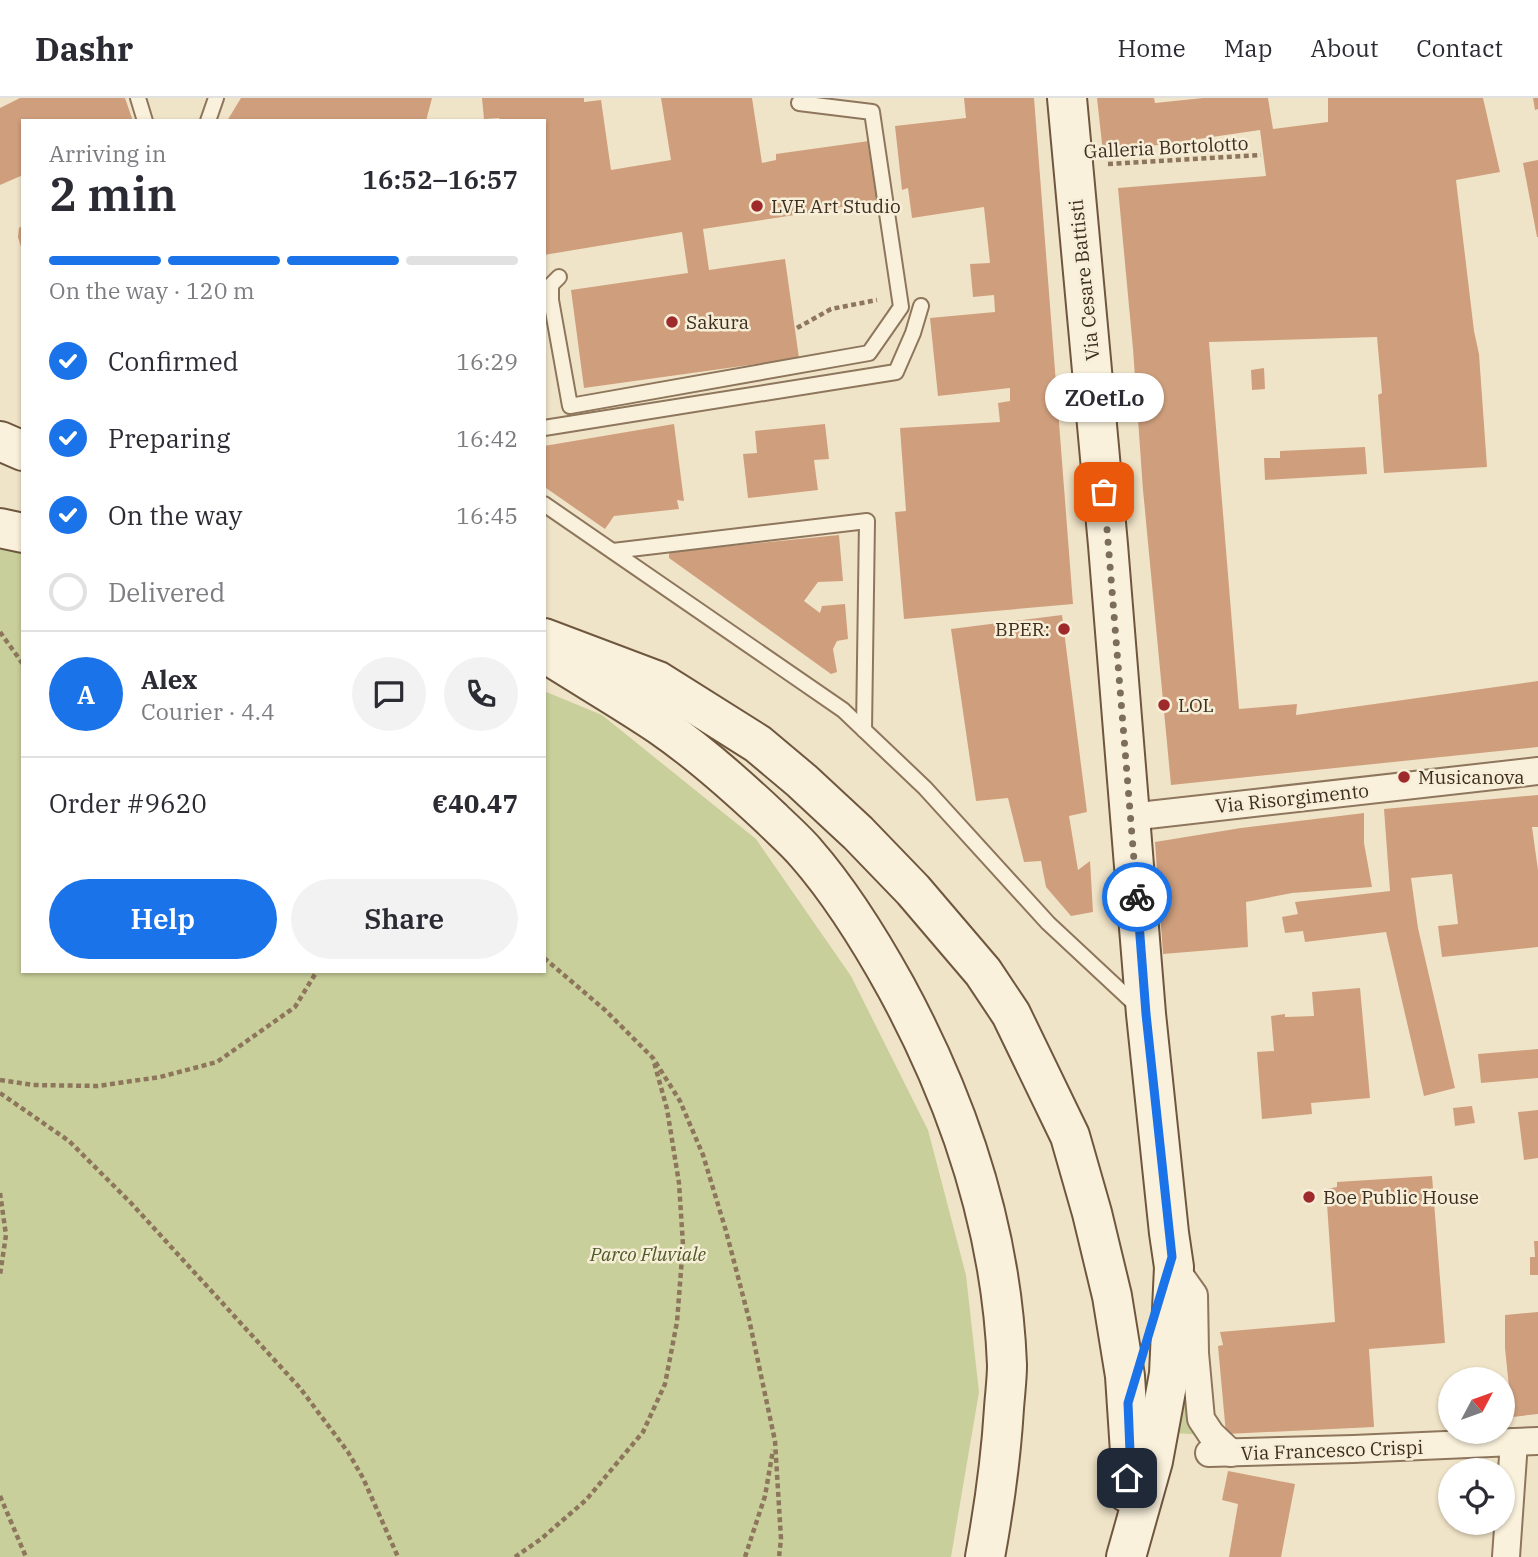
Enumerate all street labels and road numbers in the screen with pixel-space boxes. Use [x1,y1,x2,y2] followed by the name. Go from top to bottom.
[1083,131,1249,163] street label: Galleria Bortolotto
[1064,198,1104,362] street label: Via Cesare Battisti
[1214,778,1370,818] street label: Via Risorgimento
[1240,1435,1424,1465] street label: Via Francesco Crispi

